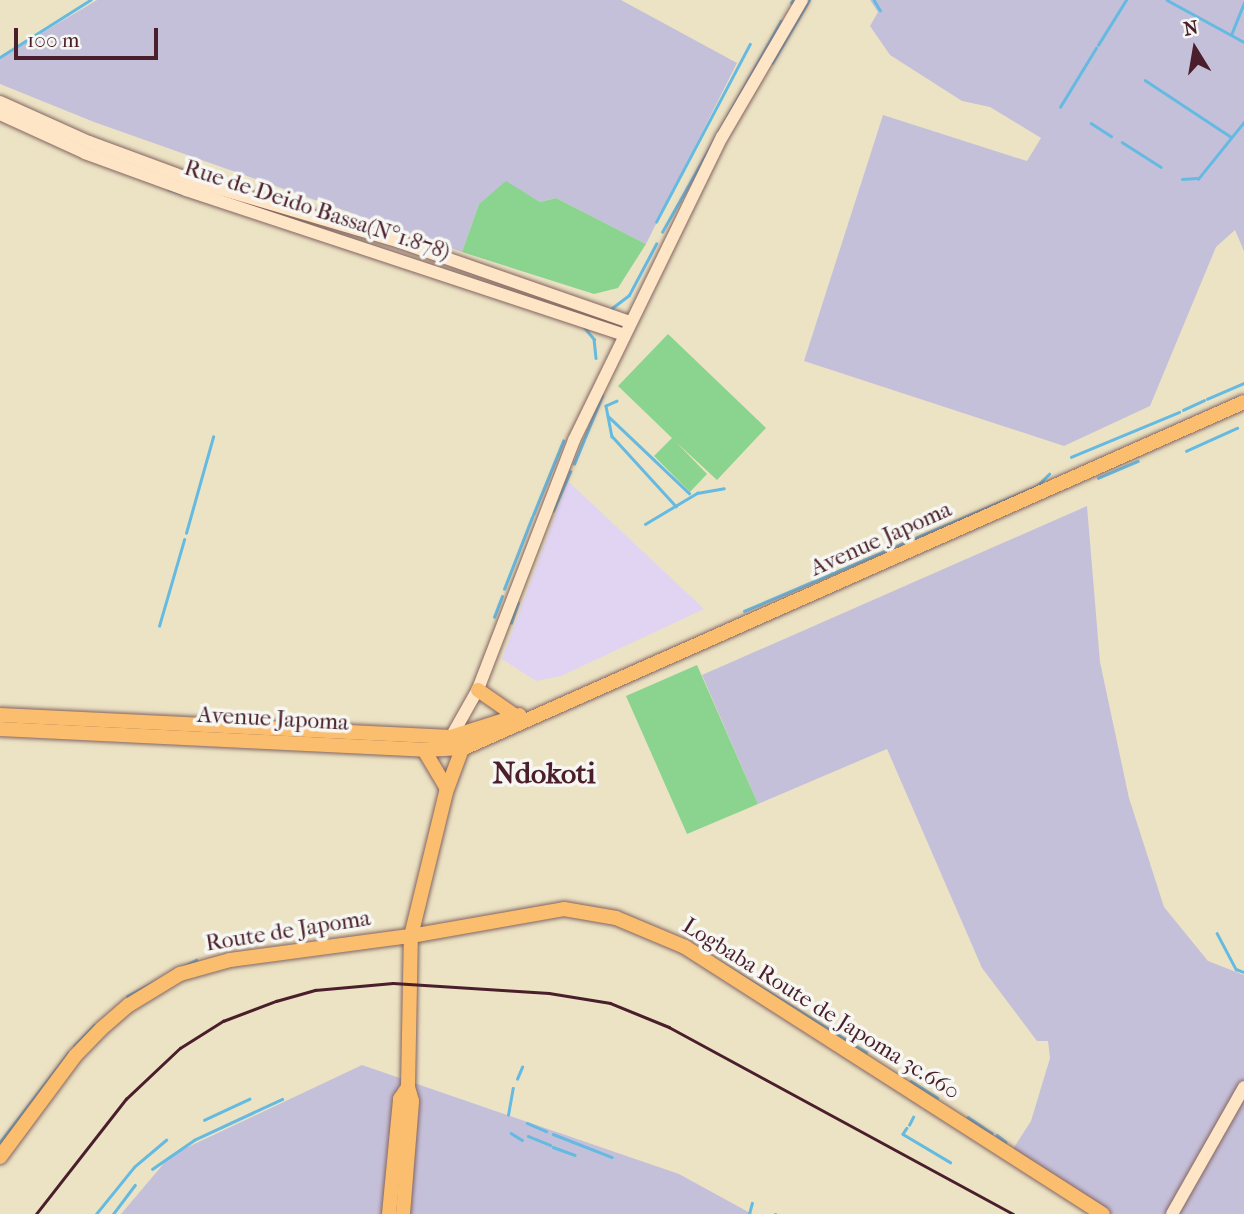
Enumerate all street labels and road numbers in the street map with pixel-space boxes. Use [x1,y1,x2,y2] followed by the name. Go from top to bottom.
[181,154,453,266] street label: Rue de Deido Bassa(N°1.878)
[806,496,956,582] street label: Avenue Japoma
[197,701,349,737] street label: Avenue Japoma
[204,904,372,958] street label: Route de Japoma
[677,912,965,1106] street label: Logbaba Route de Japoma 3c.660

